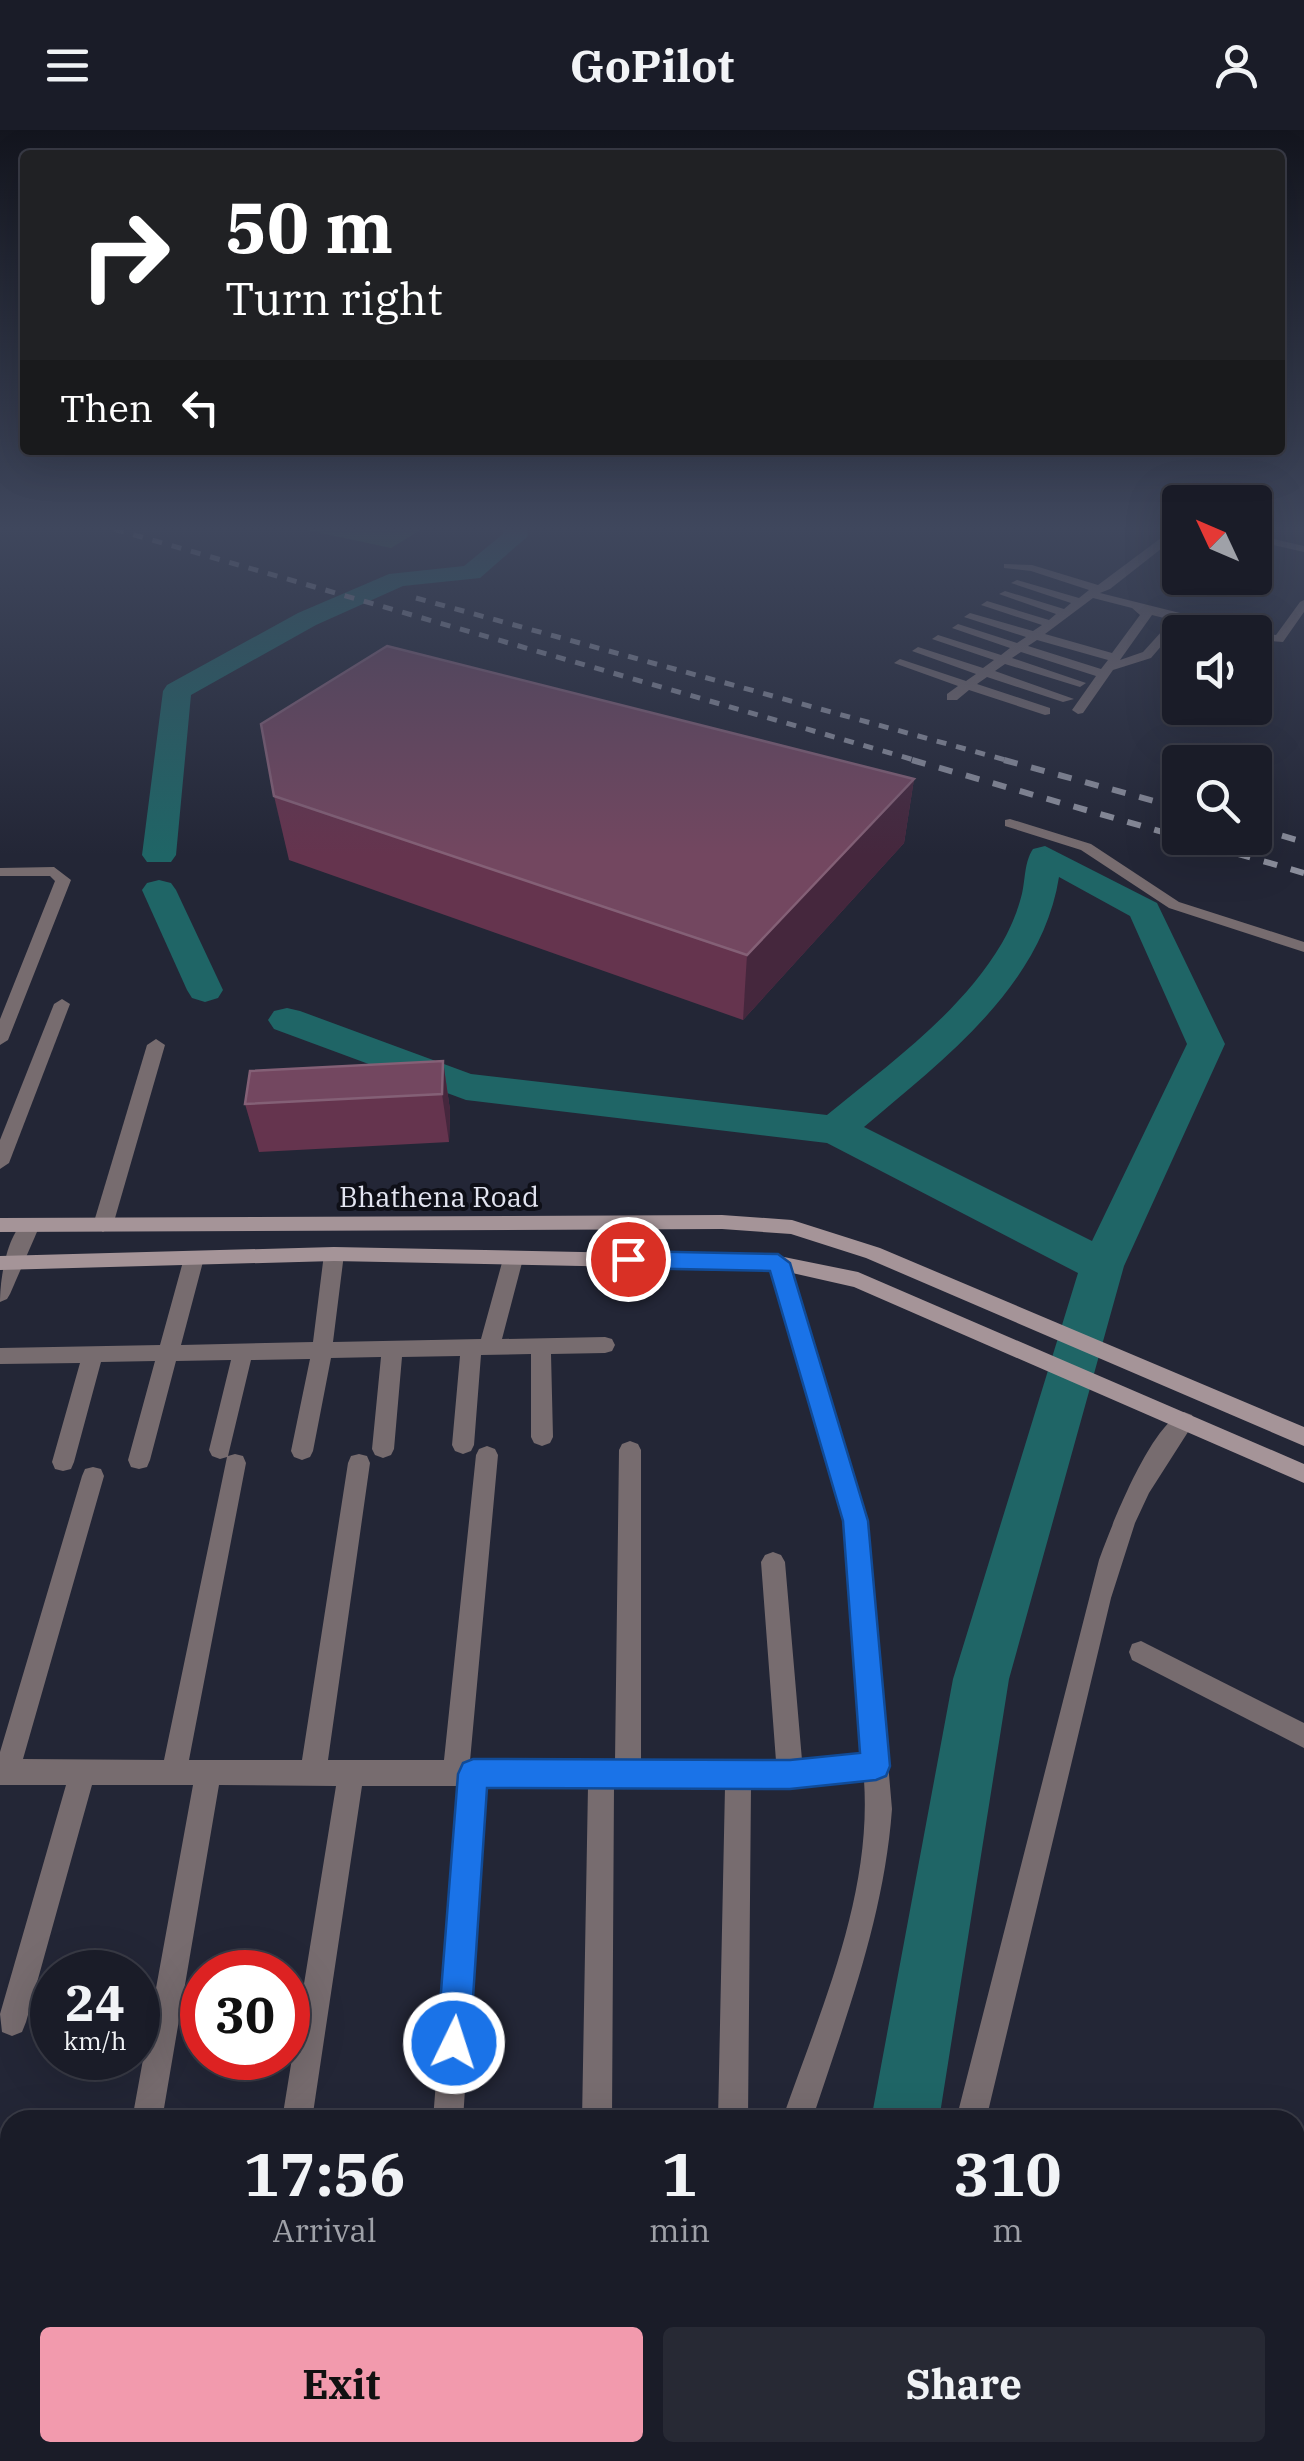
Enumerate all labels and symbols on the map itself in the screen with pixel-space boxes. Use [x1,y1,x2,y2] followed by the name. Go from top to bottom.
[1162,485,1272,595] north arrow
[339,1178,539,1215] street label: Bhathena Road
[586,1217,671,1302] pin
[180,1950,310,2080] speed limit sign: 30
[402,1991,506,2095] position arrow

